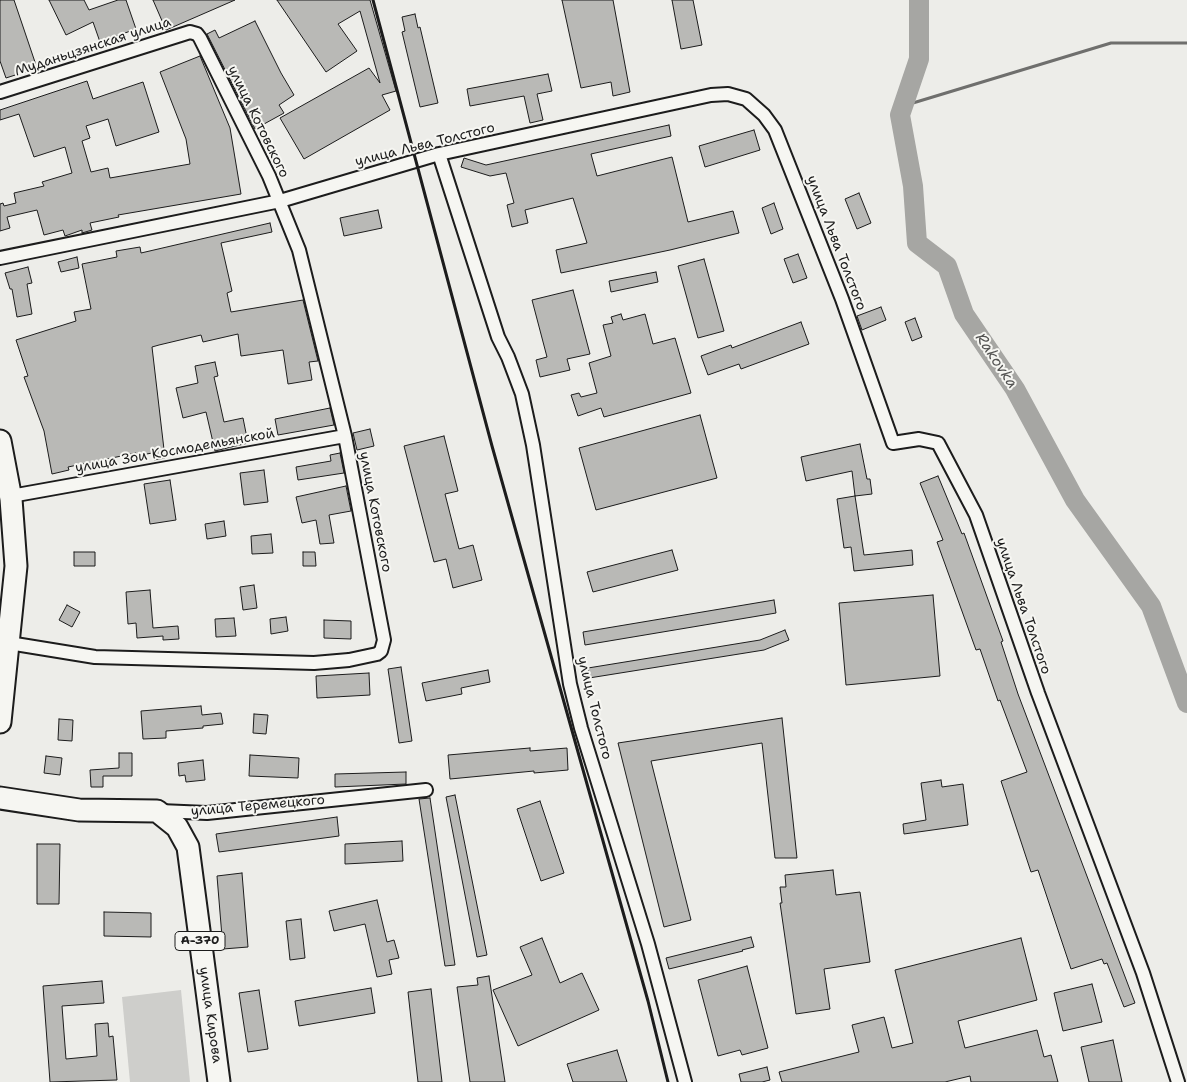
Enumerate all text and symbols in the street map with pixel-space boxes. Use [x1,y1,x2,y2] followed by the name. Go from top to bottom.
[13,14,173,80] street label: Муданьцзянская улица
[224,63,292,181] street label: улица Котовского
[353,120,497,170] street label: улица Льва Толстого
[802,173,870,313] street label: улица Льва Толстого
[971,330,1021,392] water label: Rakovka
[74,425,276,477] street label: улица Зои Космодемьянской
[355,450,395,574] street label: улица Котовского
[992,536,1054,676] street label: улица Льва Толстого
[573,655,615,761] street label: улица Толстого
[190,792,326,820] street label: улица Теремецкого
[175,931,225,950] road number: А-370
[195,966,225,1064] street label: улица Кирова

